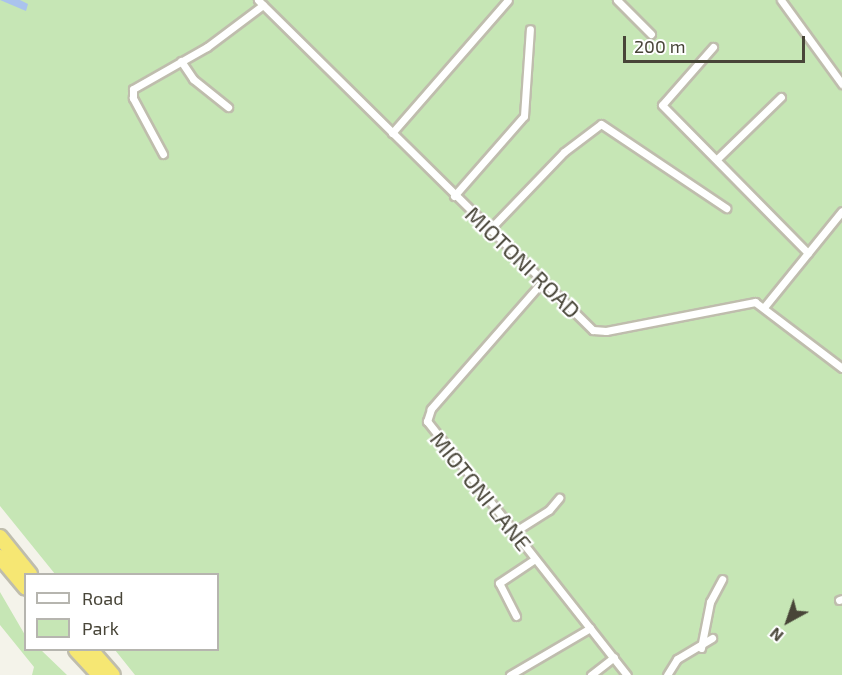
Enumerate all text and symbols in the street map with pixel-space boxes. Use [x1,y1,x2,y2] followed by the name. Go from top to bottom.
[626,24,808,62] scale bar
[634,35,686,57] text: 200 m
[460,201,586,323] street label: MIOTONI ROAD
[425,426,537,556] street label: MIOTONI LANE
[24,573,219,651] legend
[82,587,123,609] text: Road
[758,591,818,651] north arrow
[82,617,119,639] text: Park
[766,624,787,646] text: N

